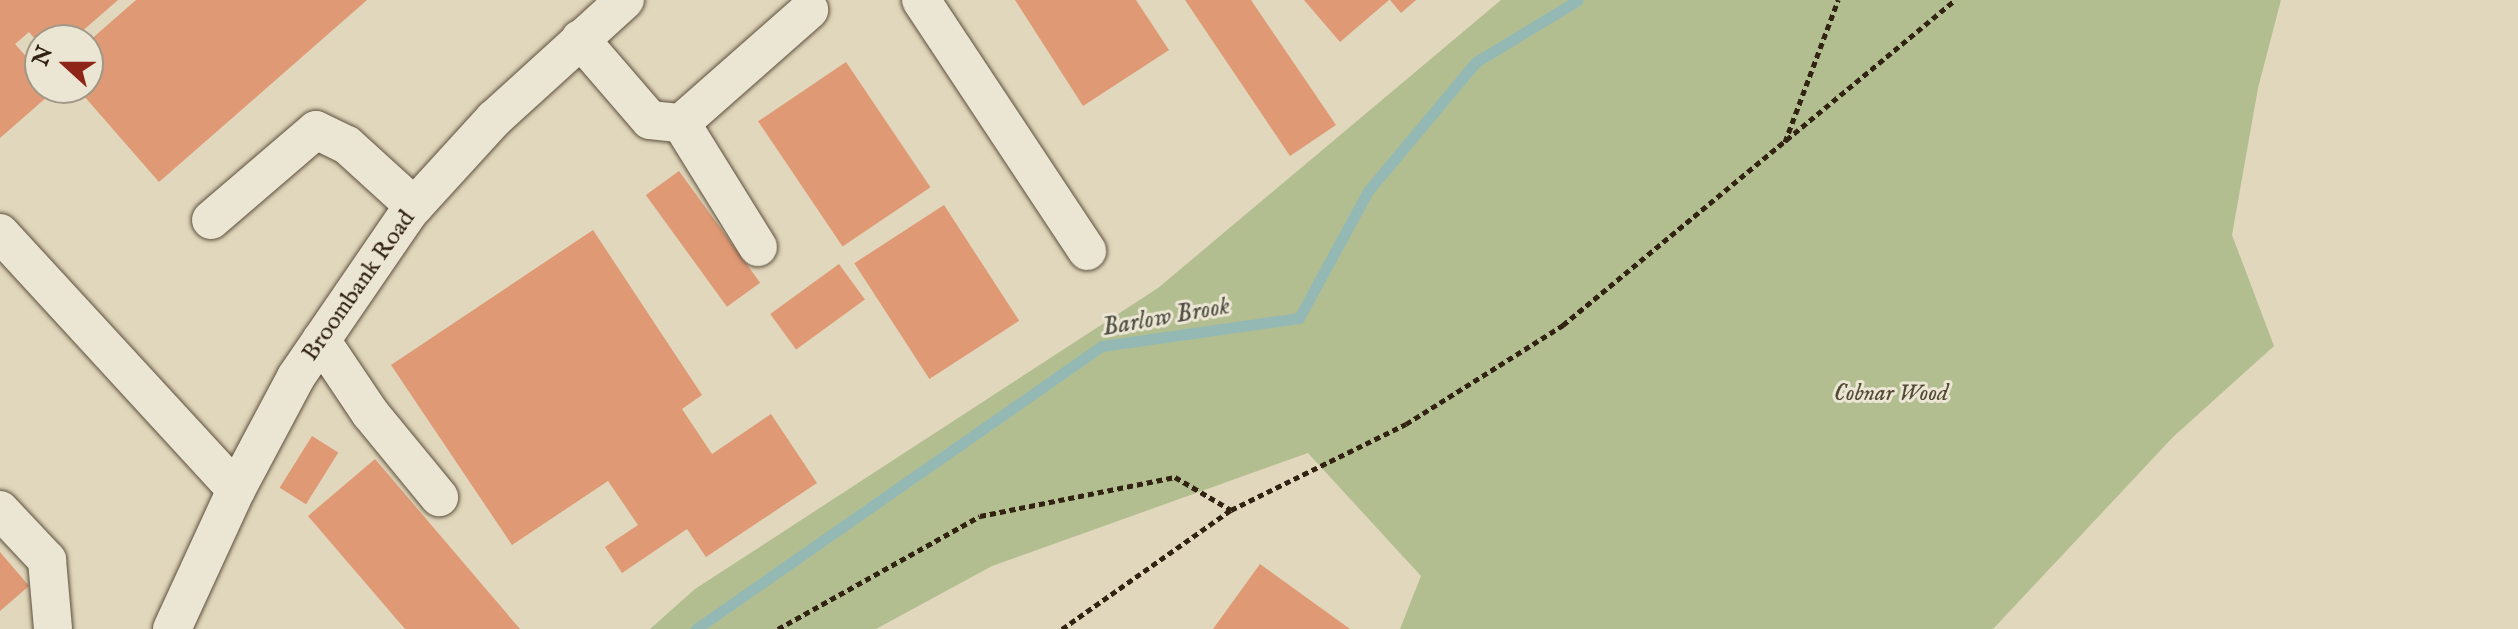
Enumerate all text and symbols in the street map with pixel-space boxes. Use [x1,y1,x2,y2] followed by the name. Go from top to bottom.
[24,24,104,104] north arrow
[27,42,60,70] text: N
[296,205,422,367] street label: Broombank Road
[1100,290,1232,344] water label: Barlow Brook
[1834,380,1948,408] park label: Cobnar Wood

